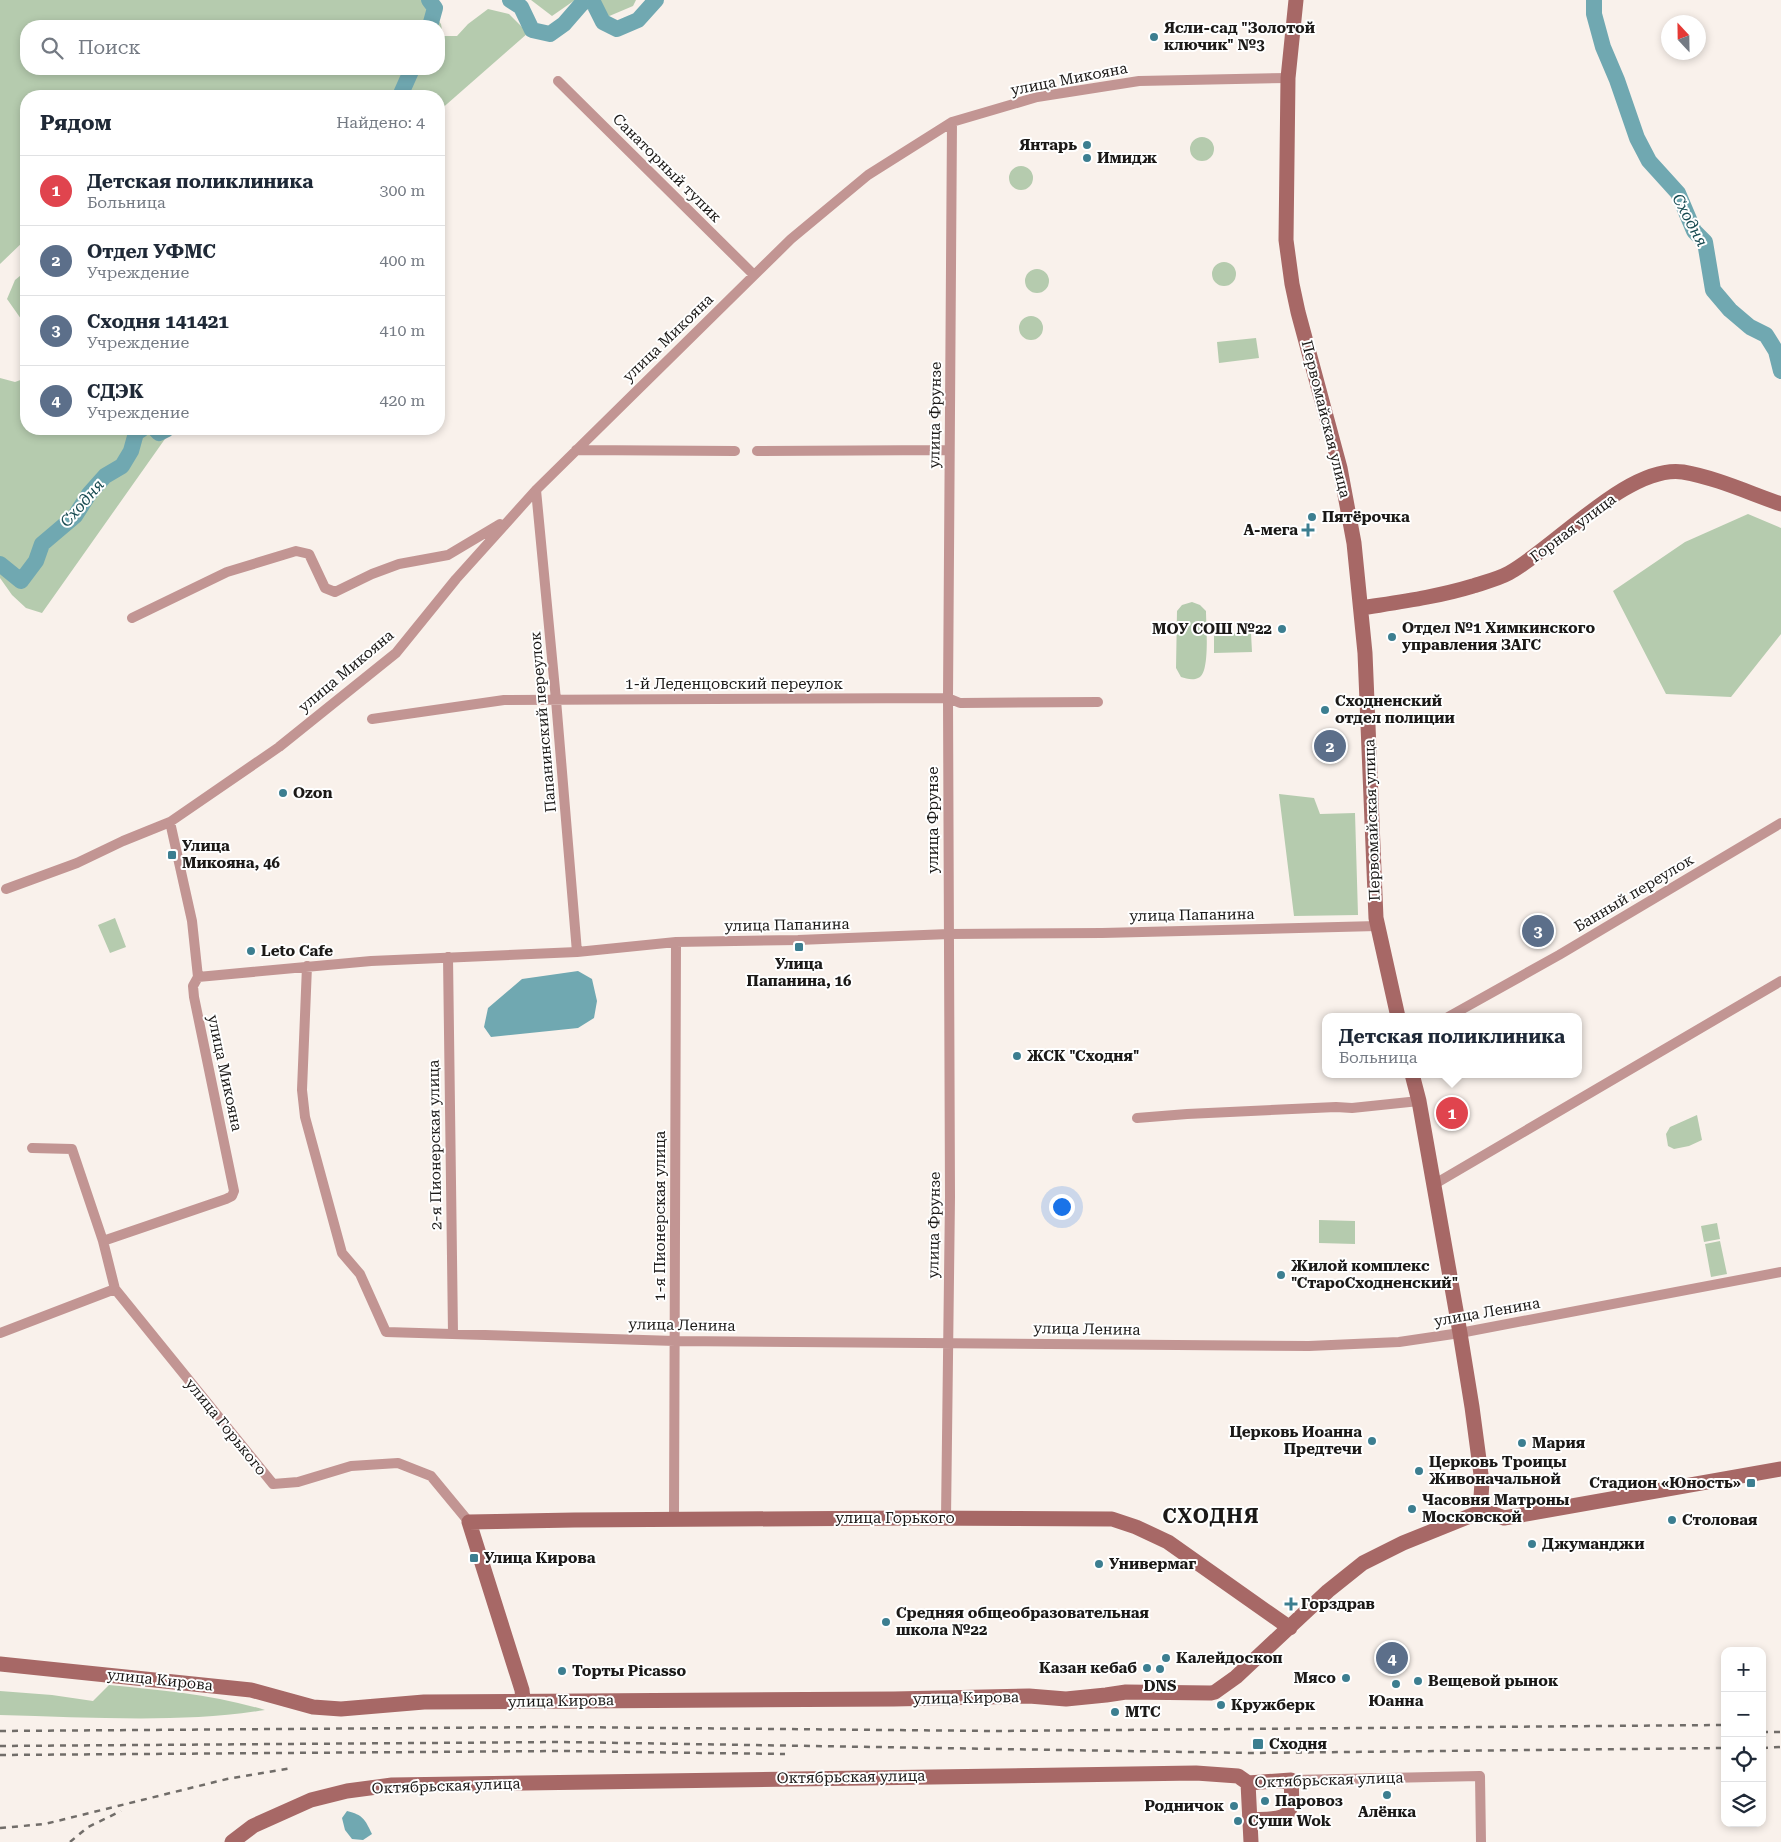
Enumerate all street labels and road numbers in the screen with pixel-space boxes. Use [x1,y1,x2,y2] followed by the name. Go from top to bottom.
[1009,59,1129,99] street label: улица Микояна
[609,110,725,226] street label: Санаторный тупик
[619,290,717,386] street label: улица Микояна
[1298,338,1354,500] street label: Первомайская улица
[925,361,945,469] street label: улица Фрунзе
[1526,490,1620,566] street label: Горная улица
[295,626,397,716] street label: улица Микояна
[526,630,560,813] street label: Папанинский переулок
[625,675,843,693] street label: 1-й Леденцовский переулок
[1360,739,1384,901] street label: Первомайская улица
[924,767,942,873] street label: улица Фрунзе
[1571,850,1697,936] street label: Банный переулок
[1129,905,1255,925] street label: улица Папанина
[724,915,850,935] street label: улица Папанина
[204,1013,246,1133] street label: улица Микояна
[425,1060,445,1230] street label: 2-я Пионерская улица
[651,1131,669,1301] street label: 1-я Пионерская улица
[924,1171,944,1279] street label: улица Фрунзе
[1433,1294,1541,1330] street label: улица Ленина
[628,1315,736,1335] street label: улица Ленина
[1033,1319,1141,1339] street label: улица Ленина
[181,1375,271,1479] street label: улица Горького
[835,1509,955,1527] street label: улица Горького
[106,1666,214,1694] street label: улица Кирова
[913,1688,1019,1708] street label: улица Кирова
[508,1691,614,1711] street label: улица Кирова
[776,1767,926,1787] street label: Октябрьская улица
[1254,1768,1404,1792] street label: Октябрьская улица
[371,1774,521,1798] street label: Октябрьская улица

